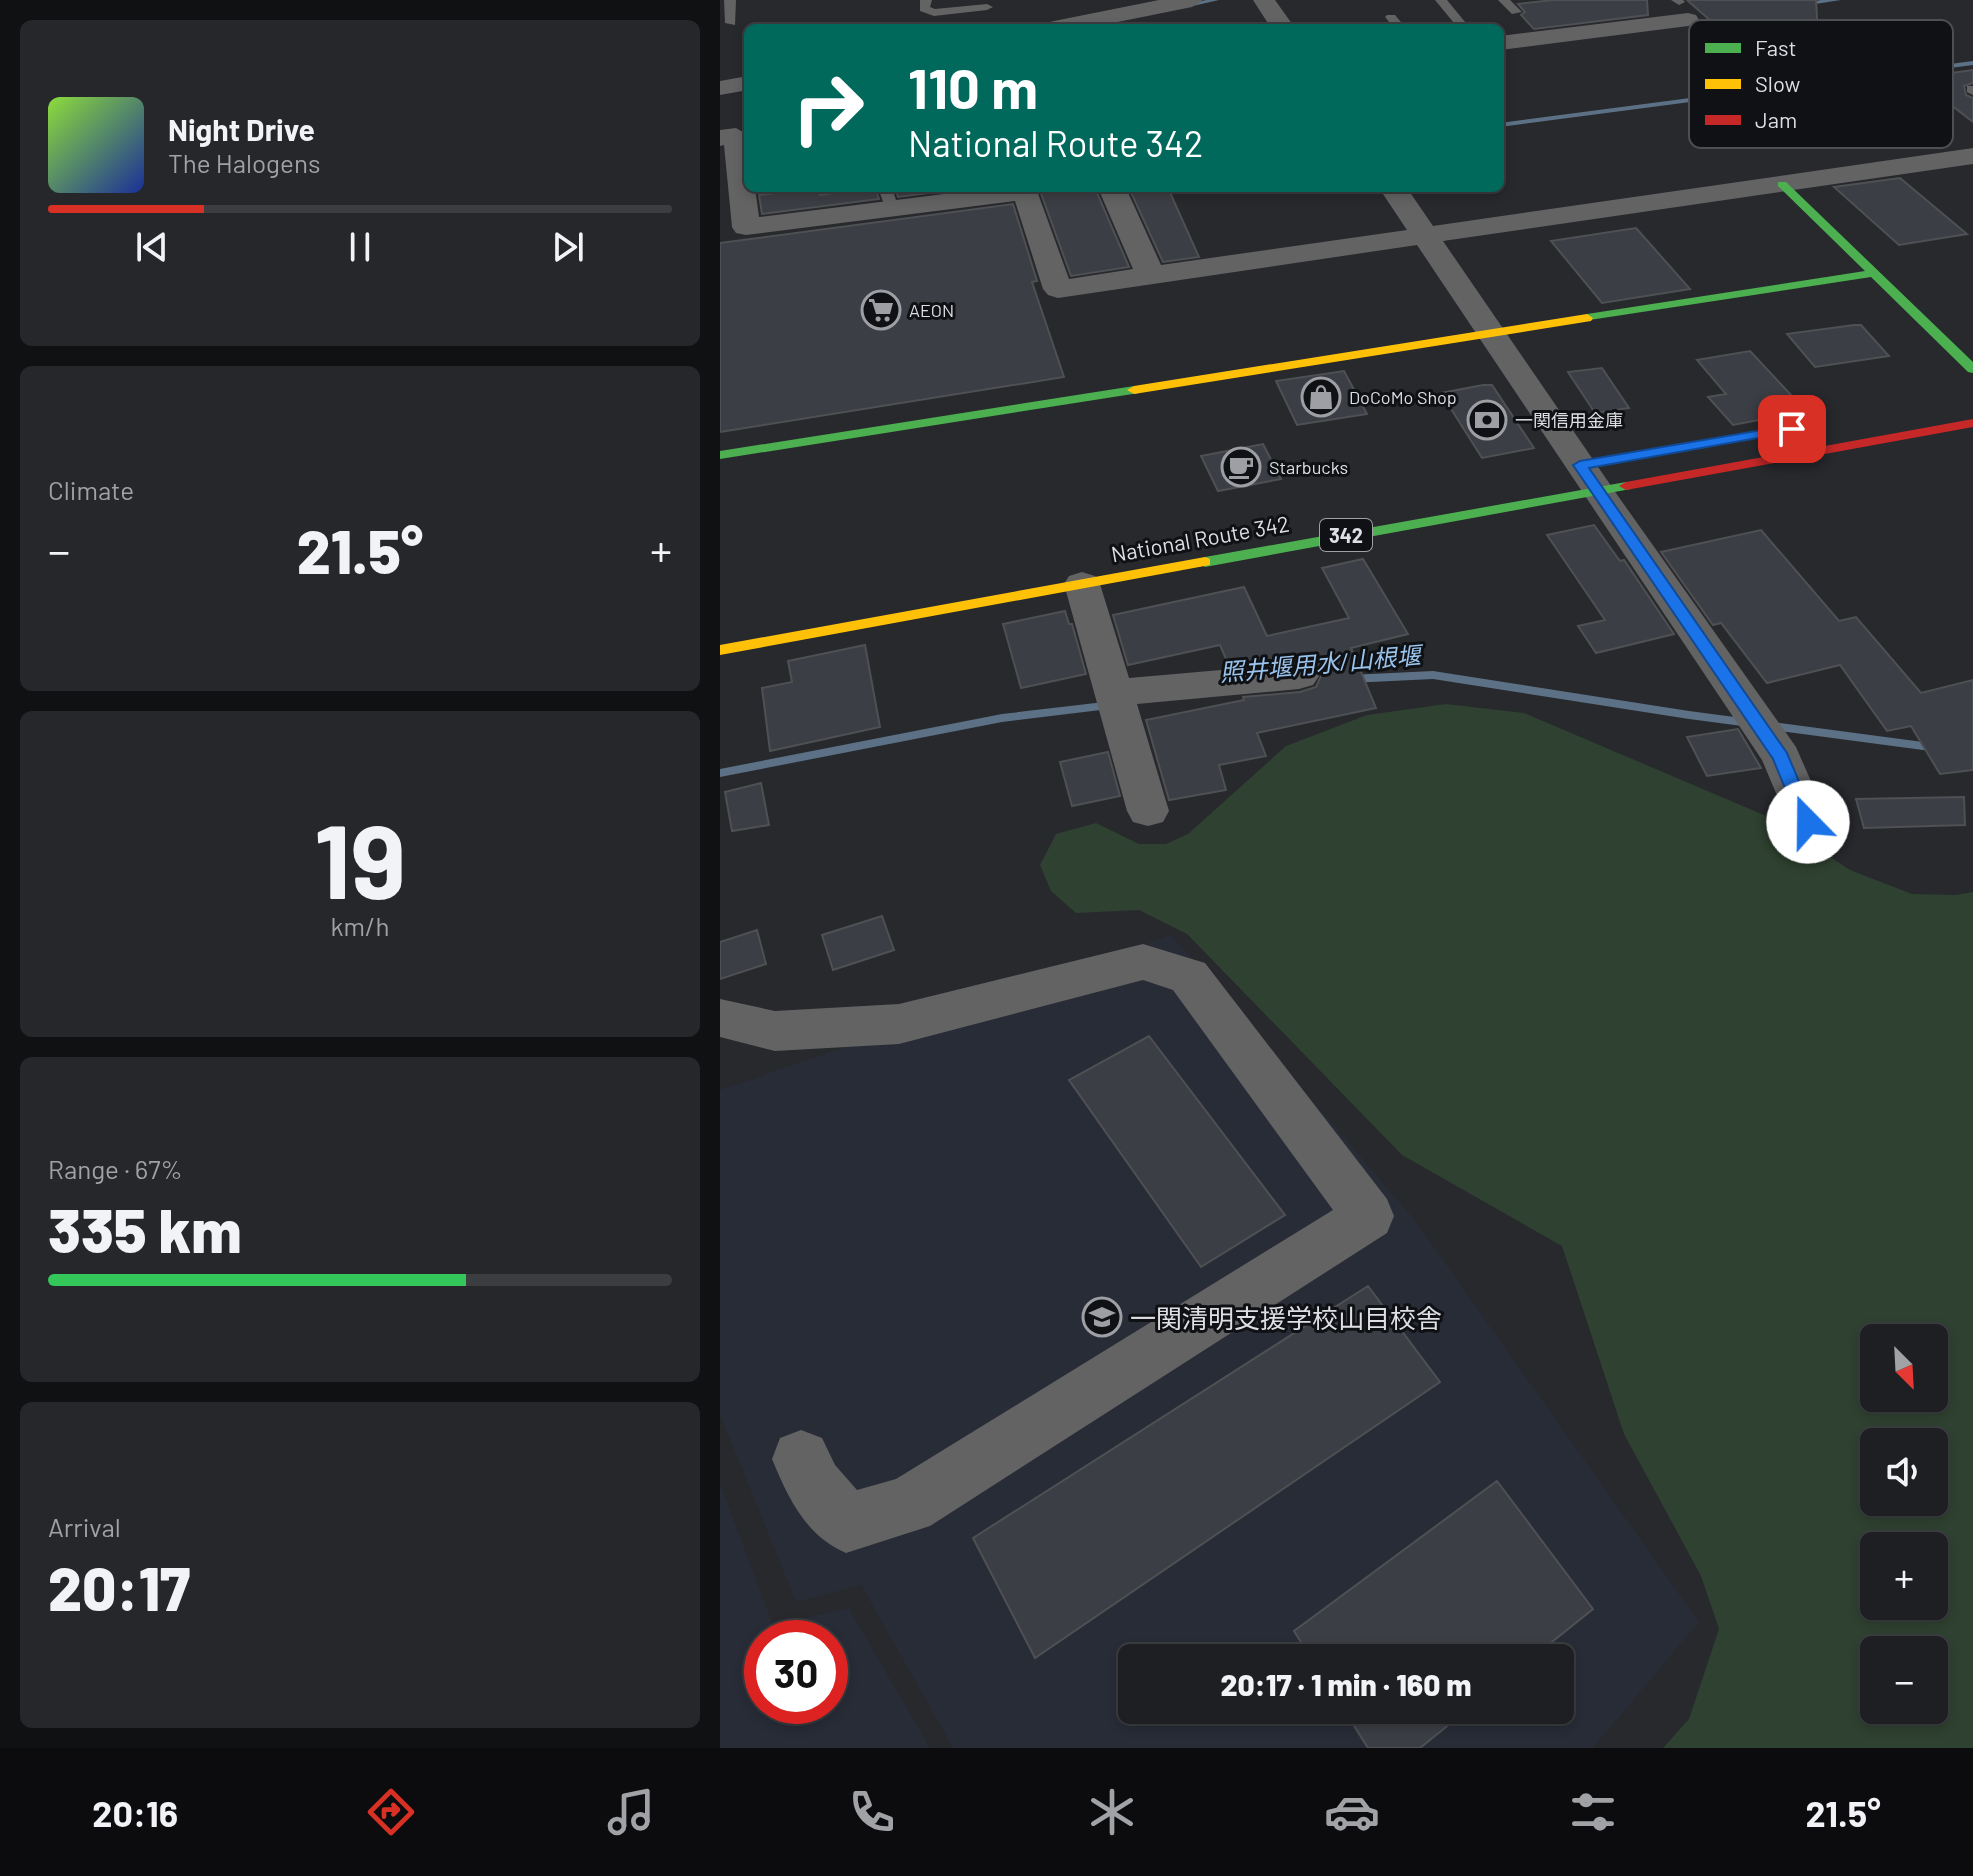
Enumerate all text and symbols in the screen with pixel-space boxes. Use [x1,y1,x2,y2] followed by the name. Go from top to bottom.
[1689,20,1953,148] legend
[1755,34,1797,60] text: Fast
[908,53,1038,120] text: 110 m
[776,56,880,160] icon: right
[1755,70,1800,96] text: Slow
[1755,106,1797,132] text: Jam
[168,111,315,147] text: Night Drive
[908,121,1203,164] text: National Route 342
[168,147,320,178] text: The Halogens
[130,225,174,269] icon: previous
[338,225,382,269] icon: pause
[546,225,590,269] icon: next
[860,289,902,331] supermarket icon: AEON
[909,299,954,321] place label: AEON
[1300,376,1342,418] shop icon: DoCoMo Shop
[1349,386,1457,408] place label: DoCoMo Shop
[1758,395,1826,463] pin
[1466,399,1508,441] bank icon: 一関信用金庫
[1770,407,1814,451] icon: arrive
[1515,409,1623,431] place label: 一関信用金庫
[1220,446,1262,488] cafe icon: Starbucks
[1269,456,1348,478] place label: Starbucks
[48,474,134,505] text: Climate
[1109,510,1291,566] street label: National Route 342
[297,514,423,586] text: 21.5°
[1320,519,1372,551] road number: 342
[48,523,70,576] text: −
[650,523,672,576] text: +
[1218,639,1426,686] water label: 照井堰用水/山根堰
[1766,780,1850,864] position arrow
[314,795,406,920] text: 19
[331,910,389,941] text: km/h
[48,1153,183,1184] text: Range · 67%
[48,1193,242,1265] text: 335 km
[1081,1296,1123,1338] school or university icon: 一関清明支援学校山目校舎
[1130,1302,1442,1333] place label: 一関清明支援学校山目校舎
[1860,1324,1948,1412] north arrow
[1860,1324,1948,1724] map controls
[1860,1428,1948,1516] button: sound
[48,1511,121,1542] text: Arrival
[1860,1532,1948,1620] button: +
[48,1551,190,1623] text: 20:17
[744,1620,848,1724] speed limit sign: 30
[1860,1636,1948,1724] button: −
[1220,1666,1472,1702] text: 20:17 · 1 min · 160 m
[363,1784,419,1840] icon: directions
[603,1784,659,1840] icon: music
[844,1784,900,1840] icon: phone
[1084,1784,1140,1840] icon: climate
[1324,1784,1380,1840] icon: car
[1565,1784,1621,1840] icon: filters
[92,1791,178,1834] text: 20:16
[1805,1791,1881,1834] text: 21.5°

